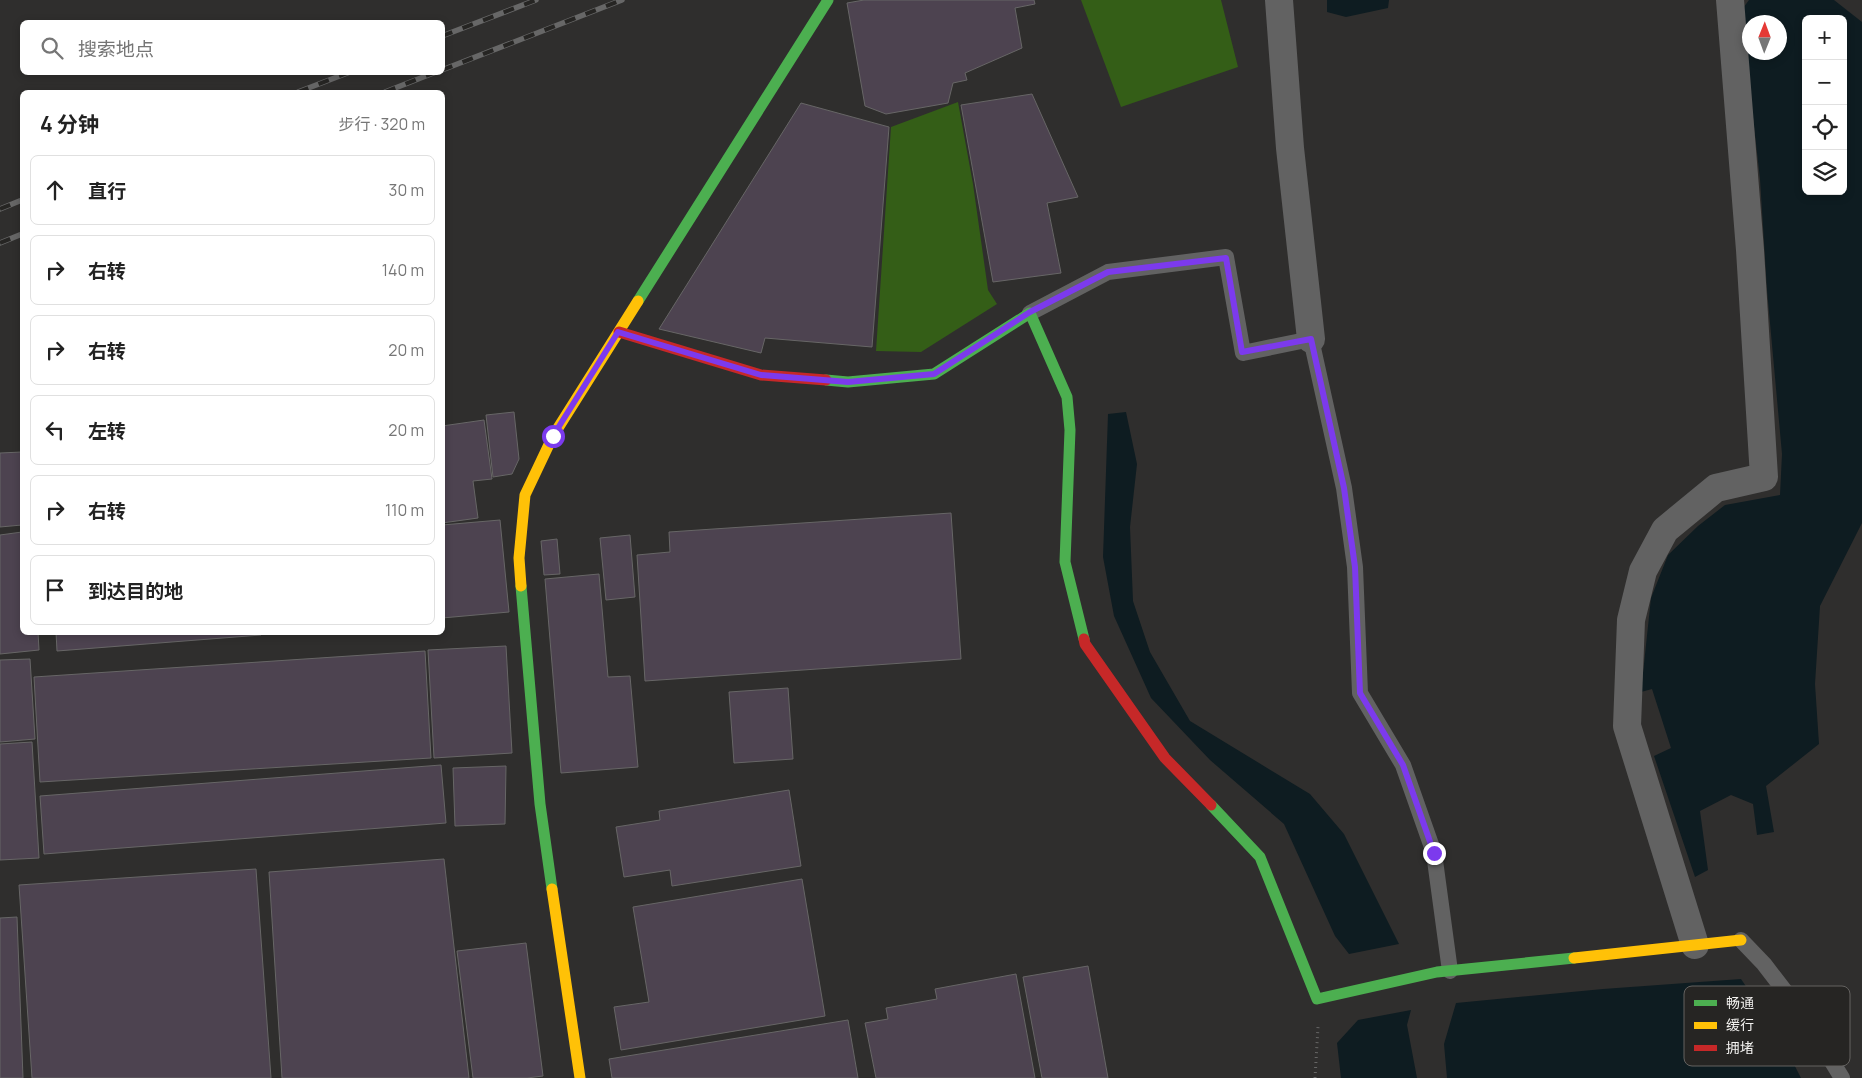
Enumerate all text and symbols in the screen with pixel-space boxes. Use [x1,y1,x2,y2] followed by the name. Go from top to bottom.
[1742,15,1787,60] north arrow
[1802,15,1847,195] map controls
[1802,15,1847,60] button: +
[20,20,445,75] search box
[38,34,66,62] icon: search
[78,36,154,62] text: 搜索地点
[1802,60,1847,105] button: −
[1802,105,1847,150] button: locate
[40,110,99,138] text: 4 分钟
[338,113,425,135] text: 步行 · 320 m
[1802,150,1847,195] button: layers
[41,176,69,204] icon: ahead
[88,178,126,204] text: 直行
[389,179,424,201] text: 30 m
[41,256,69,284] icon: right
[88,258,126,284] text: 右转
[382,259,424,281] text: 140 m
[41,336,69,364] icon: right
[88,338,126,364] text: 右转
[388,339,424,361] text: 20 m
[41,416,69,444] icon: left
[88,418,126,444] text: 左转
[388,419,424,441] text: 20 m
[542,425,565,448] route start
[41,496,69,524] icon: right
[88,498,126,524] text: 右转
[385,499,424,521] text: 110 m
[41,576,69,604] icon: arrive
[88,578,183,604] text: 到达目的地
[1423,842,1446,865] route end
[1684,986,1850,1066] legend
[1726,993,1754,1012] text: 畅通
[1726,1015,1754,1034] text: 缓行
[1726,1038,1754,1057] text: 拥堵

